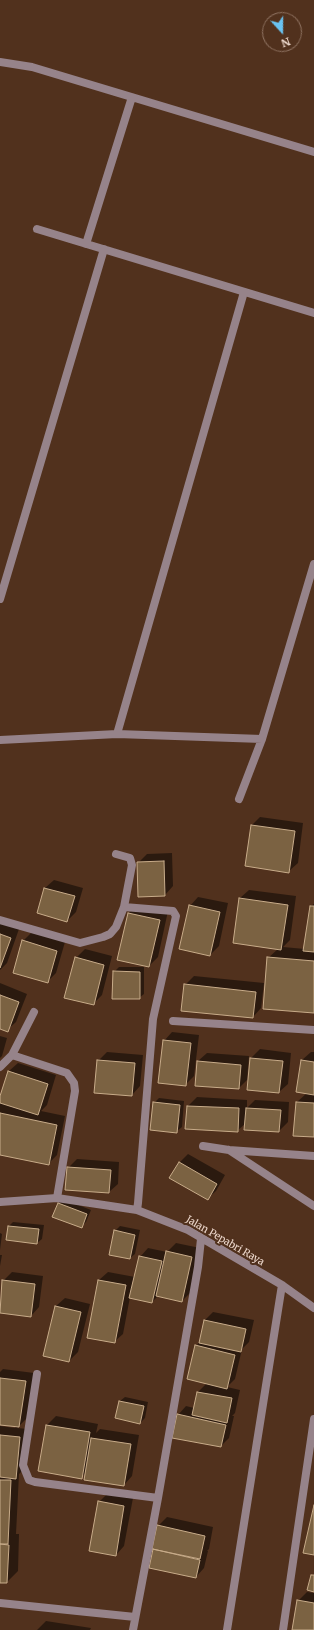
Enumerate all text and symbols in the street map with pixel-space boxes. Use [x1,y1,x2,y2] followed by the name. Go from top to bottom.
[262,12,302,52] north arrow
[279,34,293,50] text: N
[184,1214,266,1268] street label: Jalan Pepabri Raya

